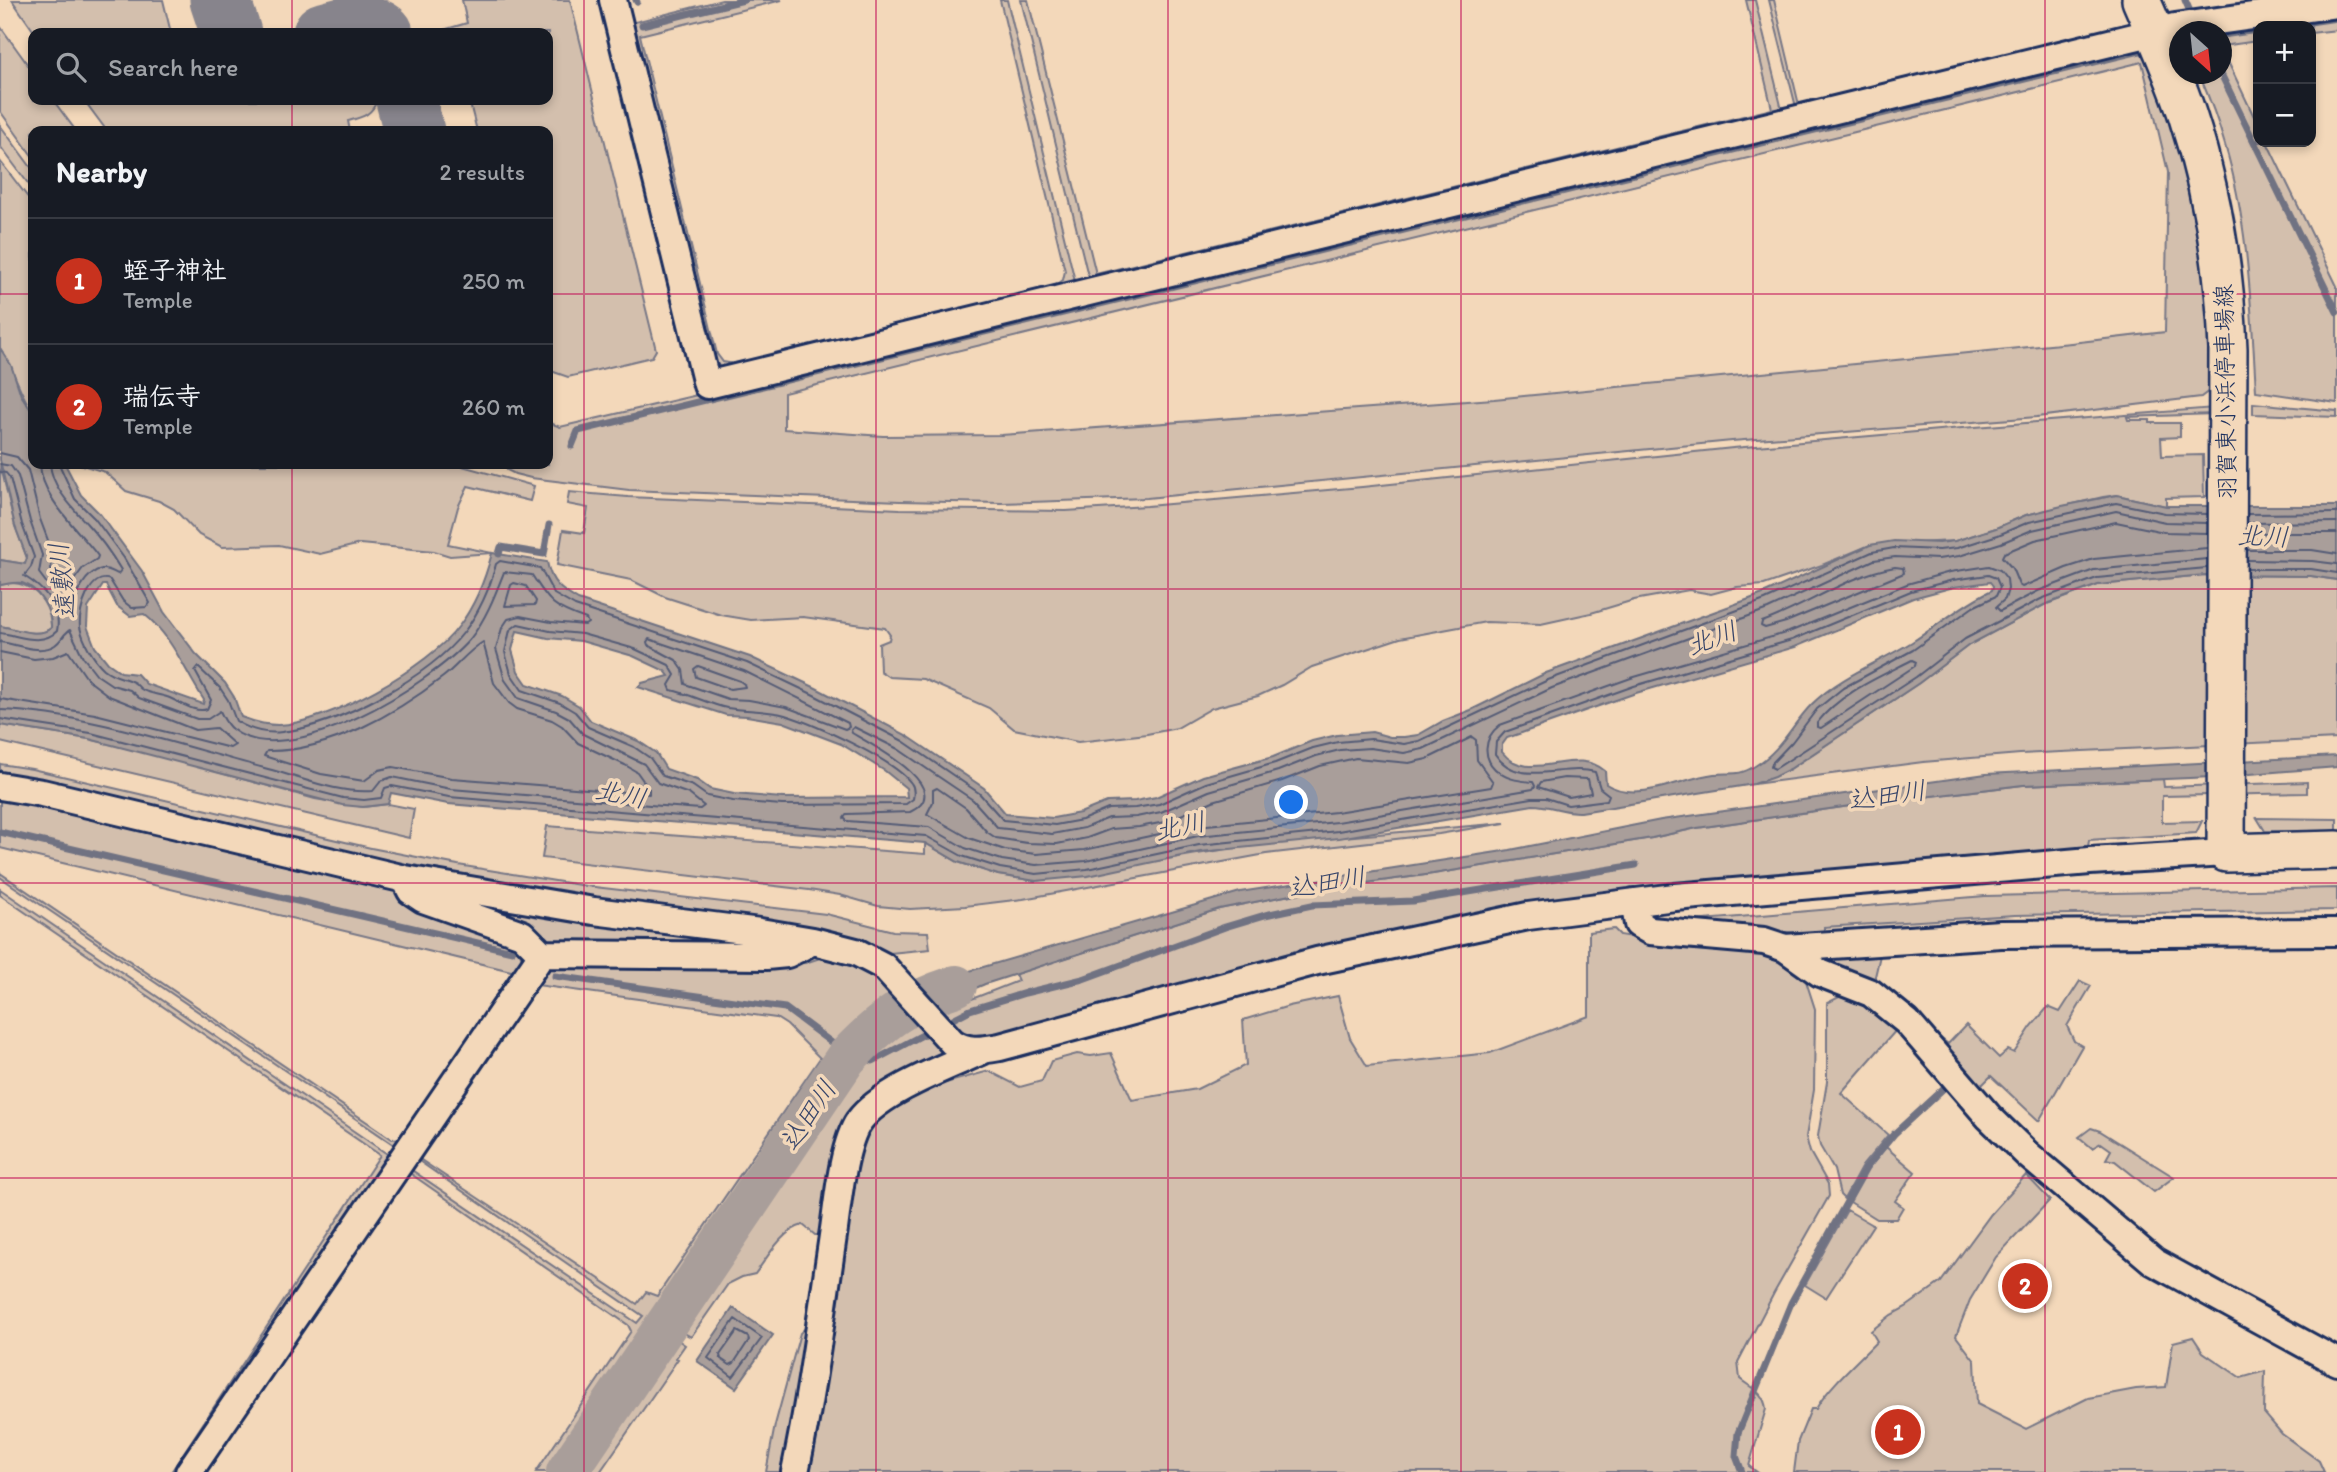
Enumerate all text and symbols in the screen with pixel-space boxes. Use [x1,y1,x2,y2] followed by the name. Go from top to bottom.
[2169,21,2232,84] north arrow
[2253,21,2316,147] map controls
[2253,21,2316,84] button: +
[28,28,553,105] search box
[52,48,90,86] icon: search
[108,51,238,83] text: Search here
[2253,84,2316,147] button: −
[56,153,147,190] text: Nearby
[439,158,525,186] text: 2 results
[123,254,227,286] text: 蛭子神社
[74,267,84,295] text: 1
[462,267,525,295] text: 250 m
[2209,284,2241,500] street label: 羽賀東小浜停車場線
[123,286,193,314] text: Temple
[123,380,201,412] text: 瑞伝寺
[73,393,85,421] text: 2
[462,393,525,421] text: 260 m
[123,412,193,440] text: Temple
[2236,519,2290,553] water label: 北川
[42,541,82,621] water label: 遠敷川
[1682,614,1742,662] water label: 北川
[592,773,650,815] water label: 北川
[1846,774,1928,816] water label: 込田川
[1274,785,1308,819] your location
[1151,805,1209,847] water label: 北川
[1286,860,1368,904] water label: 込田川
[773,1074,843,1156] water label: 込田川
[2002,1260,2048,1312] pin: 2
[1875,1406,1921,1458] pin: 1

